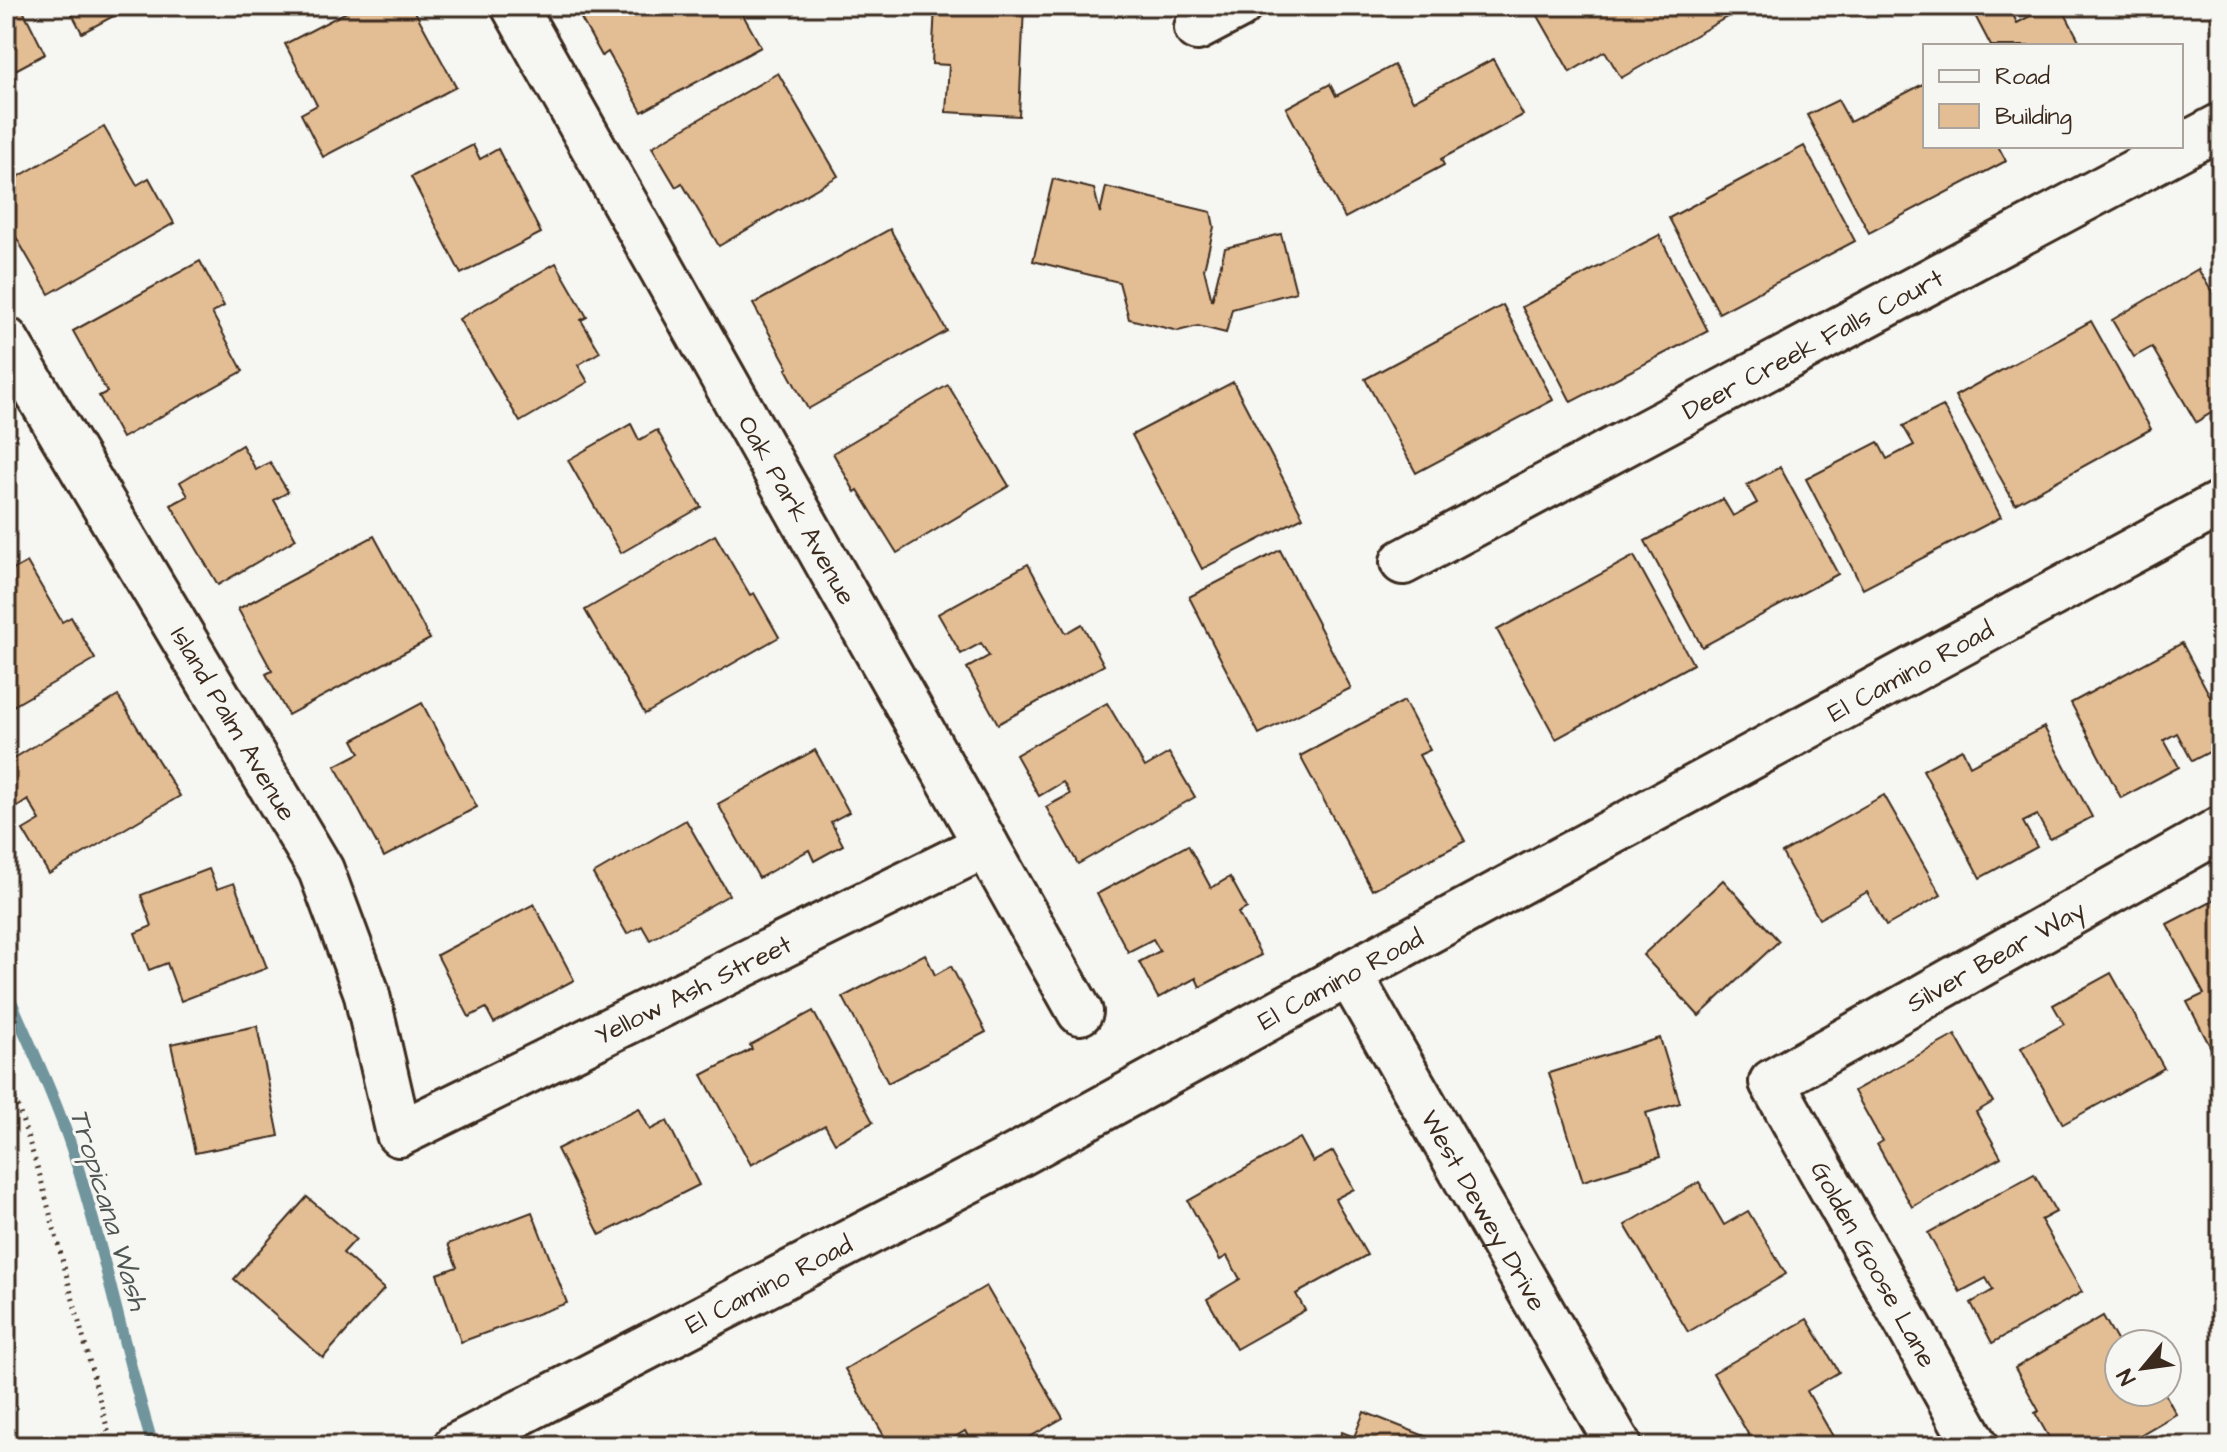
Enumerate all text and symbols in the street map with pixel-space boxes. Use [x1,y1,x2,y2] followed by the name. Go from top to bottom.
[1923,44,2183,148] legend
[1995,60,2050,94] text: Road
[1995,100,2072,135] text: Building
[1676,260,1950,429] street label: Deer Creek Falls Court
[729,409,864,612] street label: Oak Park Avenue
[1821,612,2000,731] street label: El Camino Road
[161,620,305,828] street label: Island Palm Avenue
[1900,892,2093,1022] street label: Silver Bear Way
[1251,920,1430,1040] street label: El Camino Road
[589,926,798,1054] street label: Yellow Ash Street
[59,1104,158,1316] water label: Tropicana Wash
[1411,1104,1555,1318] street label: West Dewey Drive
[1801,1155,1945,1374] street label: Golden Goose Lane
[679,1227,859,1343] street label: El Camino Road
[2103,1328,2183,1408] north arrow
[2110,1363,2144,1391] text: N

